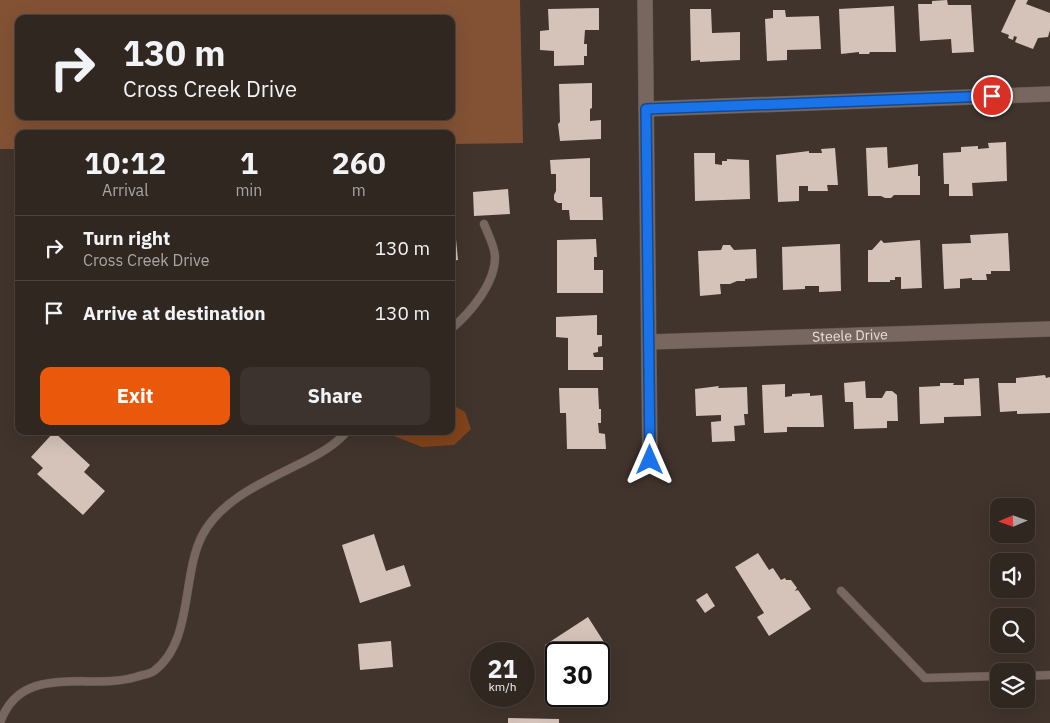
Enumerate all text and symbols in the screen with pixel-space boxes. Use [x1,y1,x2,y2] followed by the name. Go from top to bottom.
[123,30,226,76] text: 130 m
[40,35,105,100] icon: right
[123,74,297,103] text: Cross Creek Drive
[971,75,1013,117] pin
[978,82,1006,110] icon: arrive
[84,143,166,182] text: 10:12
[240,143,258,182] text: 1
[332,143,386,182] text: 260
[102,180,149,200] text: Arrival
[235,180,262,200] text: min
[352,180,366,200] text: m
[83,226,170,250] text: Turn right
[40,234,68,262] icon: right
[375,236,430,260] text: 130 m
[83,250,210,270] text: Cross Creek Drive
[40,299,68,327] icon: arrive
[83,301,266,325] text: Arrive at destination
[375,301,430,325] text: 130 m
[812,325,888,346] street label: Steele Drive
[40,367,230,425] button: Exit
[240,367,430,425] button: Share
[623,433,675,485] position arrow
[990,498,1035,542] north arrow
[990,498,1035,708] map controls
[990,553,1035,598] button: sound
[990,608,1035,653] button: search
[545,642,610,707] speed limit sign: 30
[487,652,518,685] text: 21
[990,663,1035,708] button: layers
[488,679,517,694] text: km/h

